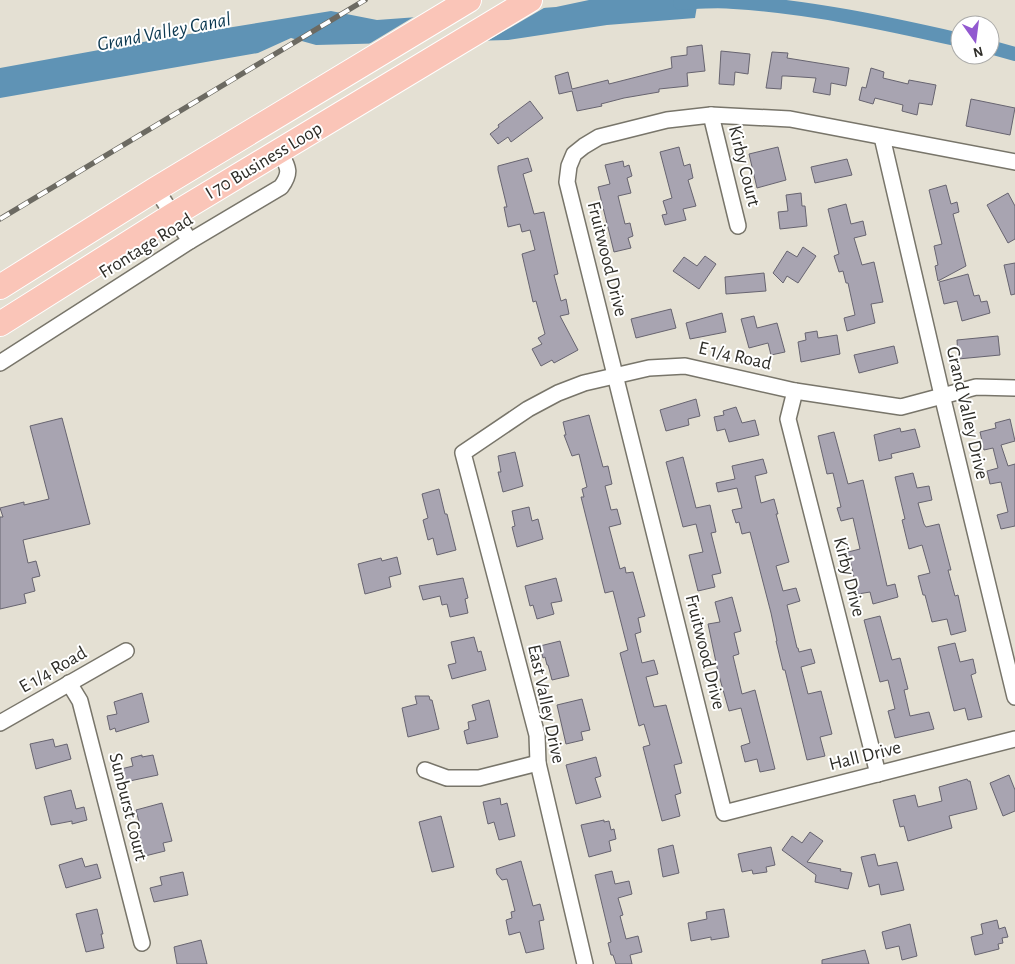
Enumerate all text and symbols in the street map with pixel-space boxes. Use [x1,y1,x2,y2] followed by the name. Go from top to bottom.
[95,9,233,55] water label: Grand Valley Canal
[950,15,1000,65] north arrow
[971,44,984,60] text: N
[202,119,326,203] street label: I 70 Business Loop
[725,124,763,208] street label: Kirby Court
[584,200,630,318] street label: Fruitwood Drive
[96,210,196,282] street label: Frontage Road
[697,338,774,374] street label: E 1/4 Road
[942,345,992,481] street label: Grand Valley Drive
[830,535,868,619] street label: Kirby Drive
[682,593,728,711] street label: Fruitwood Drive
[16,643,90,697] street label: E 1/4 Road
[524,643,568,765] street label: East Valley Drive
[827,738,903,774] street label: Hall Drive
[105,751,151,863] street label: Sunburst Court

